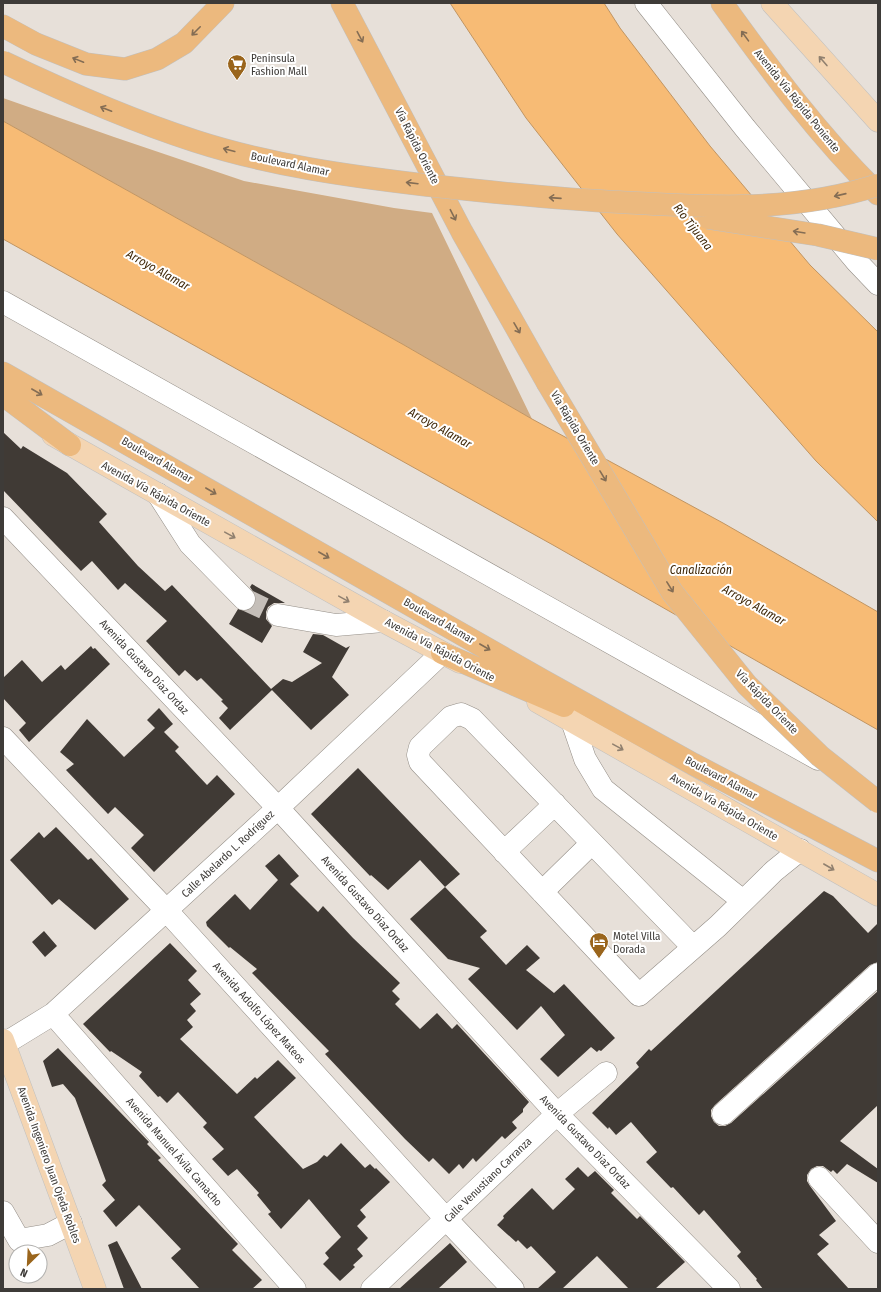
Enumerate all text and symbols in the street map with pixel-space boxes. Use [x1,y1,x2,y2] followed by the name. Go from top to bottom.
[191,26,201,36] one-way arrow
[741,30,749,41] one-way arrow
[357,31,365,43] one-way arrow
[751,47,843,155] street label: Avenida Vía Rápida Poniente
[251,52,307,78] place label: Peninsula Fashion Mall
[226,53,248,81] supermarket icon: Peninsula Fashion Mall
[72,56,84,64] one-way arrow
[819,56,828,67] one-way arrow
[100,104,112,112] one-way arrow
[392,106,442,186] street label: Vía Rápida Oriente
[223,146,236,153] one-way arrow
[250,149,330,179] street label: Boulevard Alamar
[406,179,419,187] one-way arrow
[834,192,847,200] one-way arrow
[549,194,562,201] one-way arrow
[671,201,715,253] water label: Río Tijuana
[450,208,457,220] one-way arrow
[793,228,806,236] one-way arrow
[123,246,193,293] water label: Arroyo Alamar
[513,322,521,334] one-way arrow
[31,389,43,397] one-way arrow
[548,389,602,467] street label: Vía Rápida Oriente
[405,404,475,451] water label: Arroyo Alamar
[119,434,195,486] street label: Boulevard Alamar
[99,459,213,529] street label: Avenida Vía Rápida Oriente
[600,470,608,482] one-way arrow
[205,488,217,496] one-way arrow
[224,532,236,540] one-way arrow
[318,552,330,560] one-way arrow
[670,563,732,577] water label: Canalización
[666,581,674,592] one-way arrow
[719,581,789,628] water label: Arroyo Alamar
[338,595,350,603] one-way arrow
[401,595,477,647] street label: Boulevard Alamar
[383,616,497,684] street label: Avenida Vía Rápida Oriente
[97,617,192,718] street label: Avenida Gustavo Díaz Ordaz
[479,644,491,652] one-way arrow
[733,667,801,737] street label: Vía Rápida Oriente
[612,744,624,752] one-way arrow
[683,754,759,803] street label: Boulevard Alamar
[668,771,780,843] street label: Avenida Vía Rápida Oriente
[179,807,278,900] street label: Calle Abelardo L. Rodríguez
[318,853,412,955] street label: Avenida Gustavo Díaz Ordaz
[823,863,835,871] one-way arrow
[613,930,660,956] place label: Motel Villa Dorada
[588,931,610,959] hotel icon: Motel Villa Dorada
[210,960,308,1066] street label: Avenida Adolfo López Mateos
[15,1085,84,1245] street label: Avenida Ingeniero Juan Ojeda Robles
[537,1093,633,1192] street label: Avenida Gustavo Díaz Ordaz
[123,1094,226,1209] street label: Avenida Manuel Ávila Camacho
[442,1135,534,1225] street label: Calle Venustiano Carranza
[8,1244,48,1284] north arrow
[18,1265,30,1280] text: N

